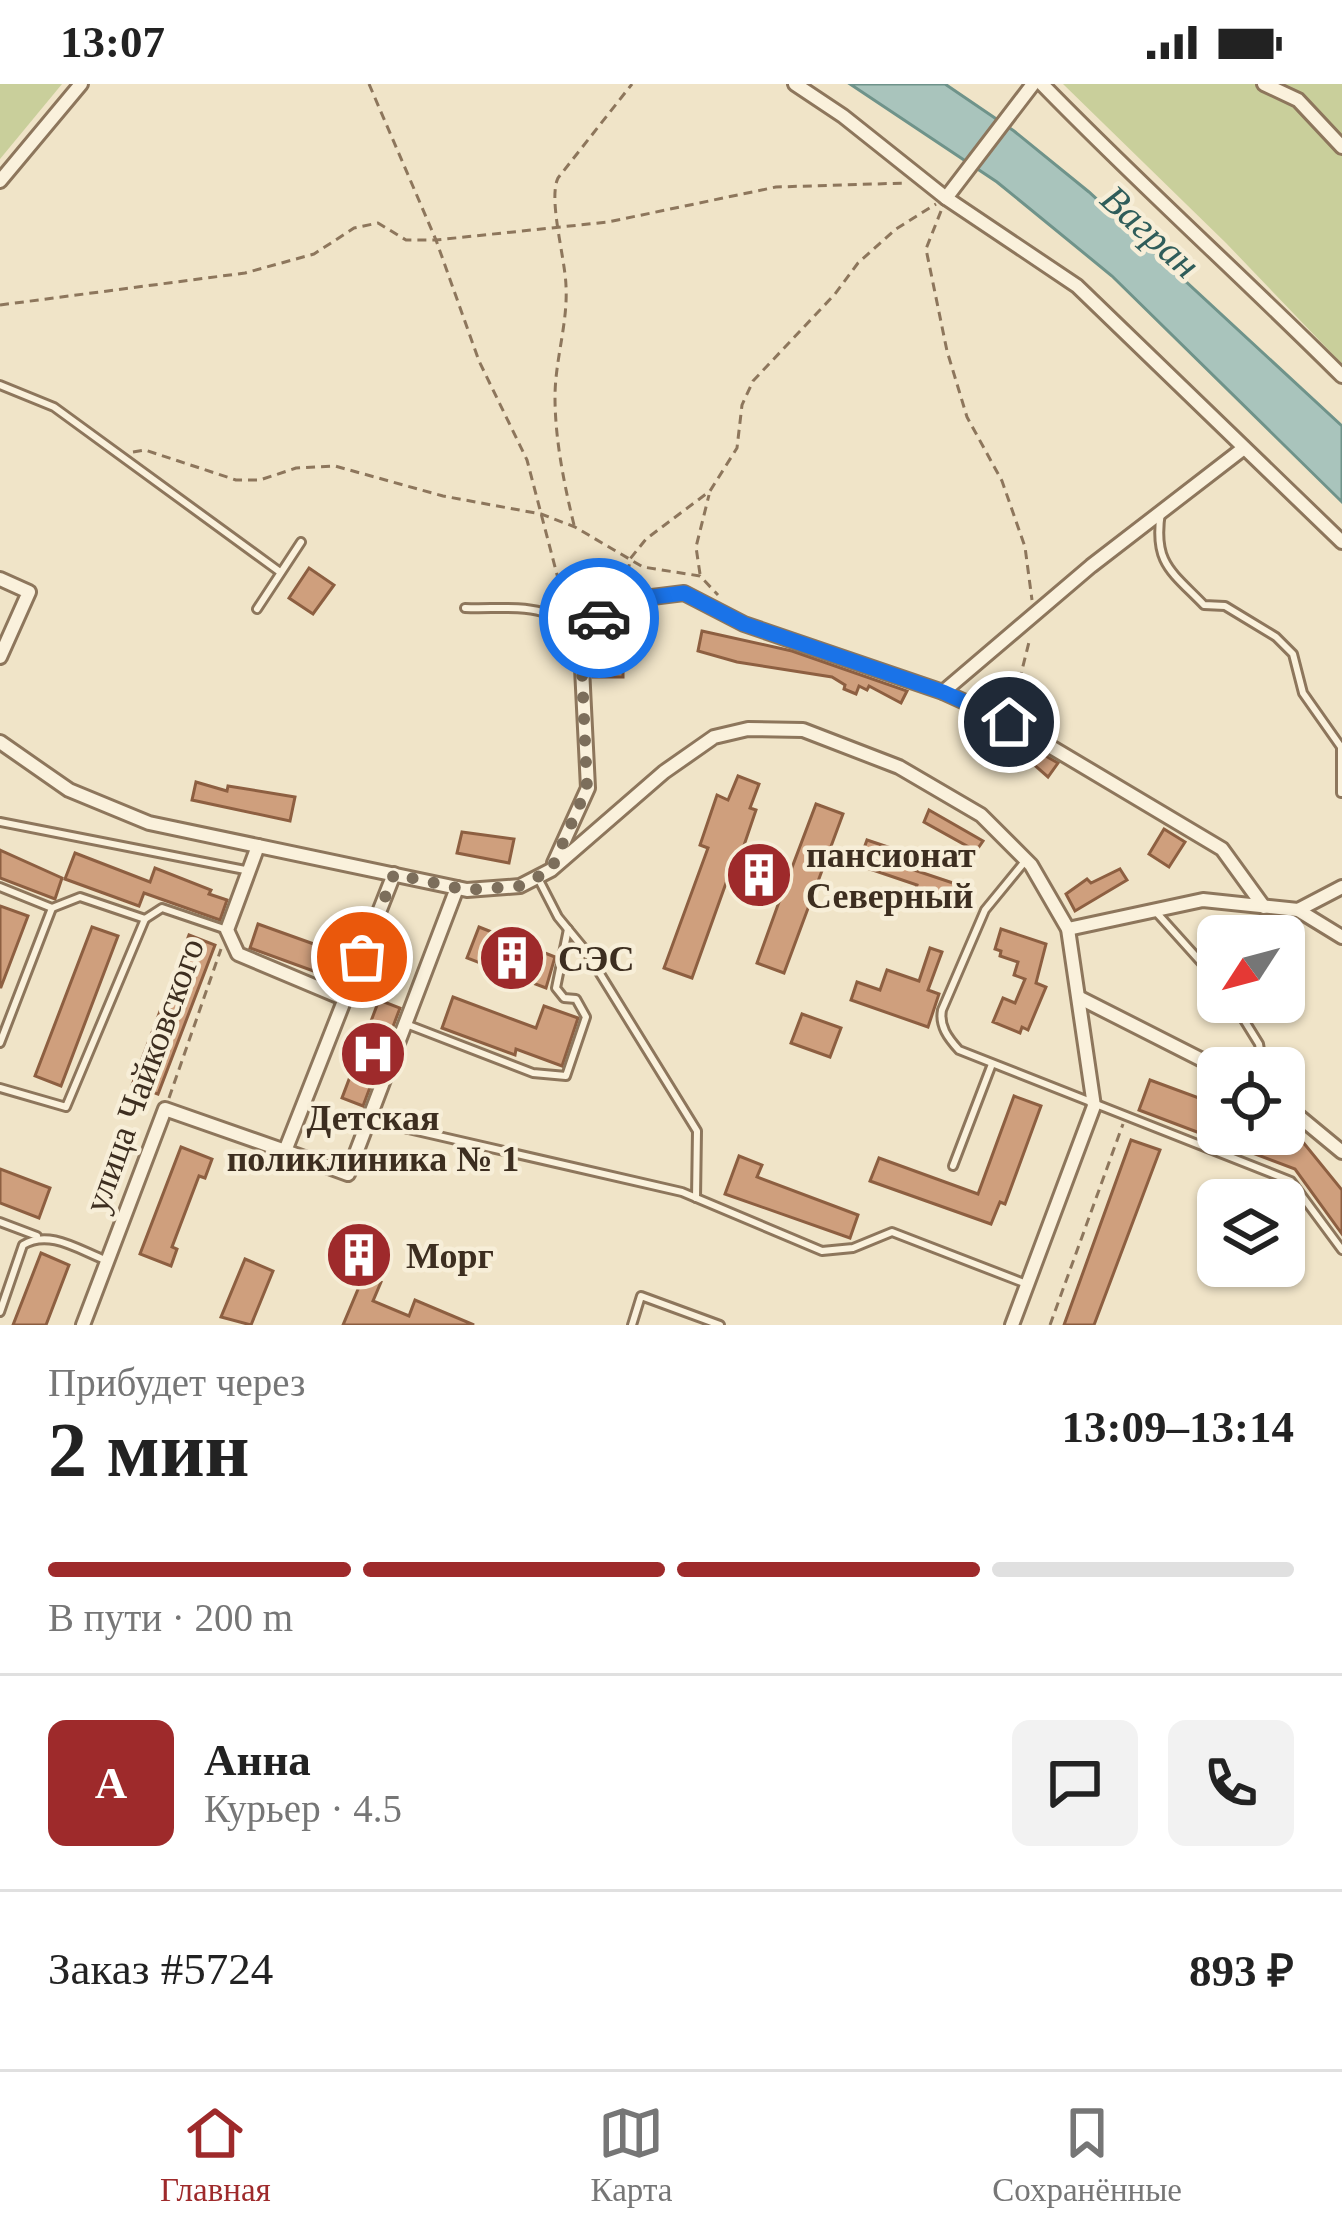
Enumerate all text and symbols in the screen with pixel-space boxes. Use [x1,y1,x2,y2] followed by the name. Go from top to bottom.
[60,17,165,67] text: 13:07
[1092,176,1208,287] water label: Вагран
[539,558,659,678] courier
[566,585,632,651] icon: car
[958,671,1060,773] pin
[976,689,1042,755] icon: home
[806,835,976,916] place label: пансионат Северный
[724,840,794,910] building icon: пансионат Северный
[311,906,413,1008] pin
[1197,915,1305,1023] north arrow
[1197,915,1305,1287] map controls
[477,923,547,993] building icon: СЭС
[329,924,395,990] icon: bag
[76,933,212,1218] street label: улица Чайковского
[558,939,634,979] place label: СЭС
[338,1019,408,1089] hospital icon: Детская поликлиника № 1
[1197,1047,1305,1155] button: locate
[227,1098,519,1179] place label: Детская поликлиника № 1
[1197,1179,1305,1287] button: layers
[324,1220,394,1290] building icon: Морг
[406,1236,494,1276] place label: Морг
[48,1361,306,1404] text: Прибудет через
[1062,1402,1294,1452] text: 13:09–13:14
[48,1406,250,1493] text: 2 мин
[48,1596,293,1639] text: В пути · 200 m
[1012,1720,1138,1846] button: chat
[1168,1720,1294,1846] button: phone
[204,1735,311,1785] text: Анна
[95,1758,127,1808] text: А
[204,1787,402,1830] text: Курьер · 4.5
[48,1944,273,1994] text: Заказ #5724
[1189,1946,1294,1996] text: 893 ₽
[160,2100,271,2209] tab: Главная
[591,2100,672,2209] tab: Карта
[992,2100,1182,2209] tab: Сохранённые

